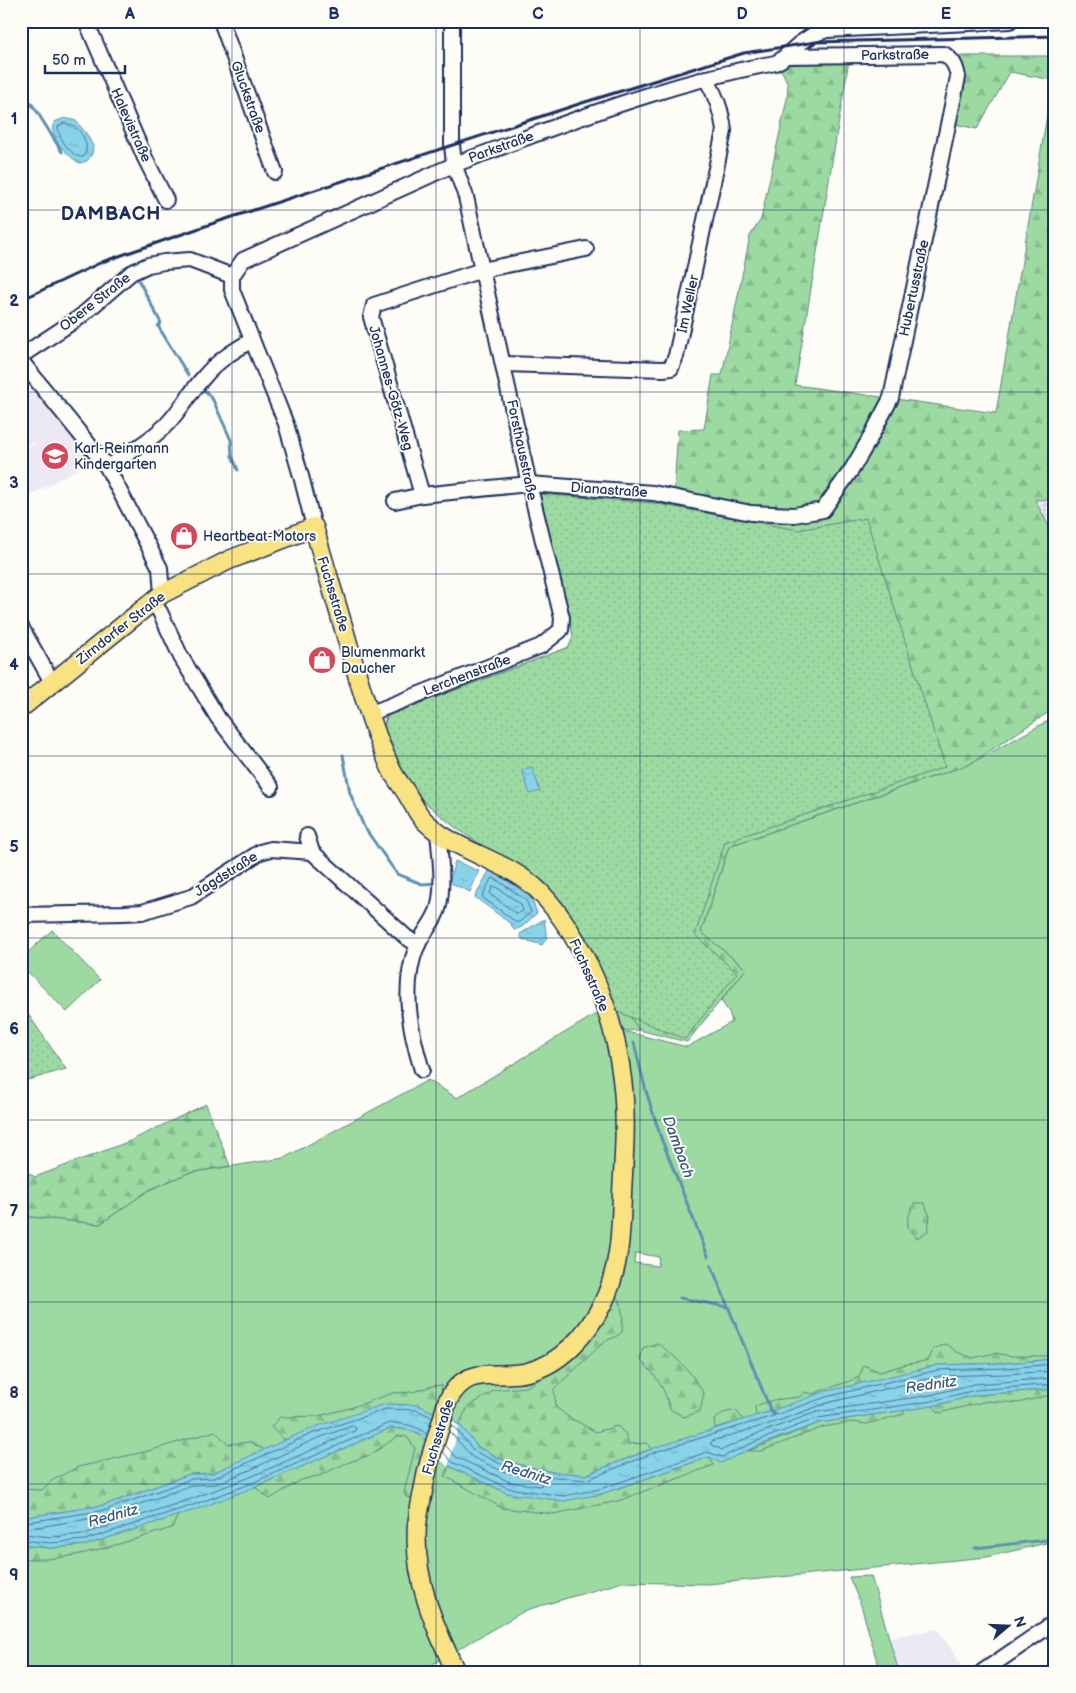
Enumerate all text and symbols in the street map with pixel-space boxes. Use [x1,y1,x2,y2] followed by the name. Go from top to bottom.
[124,5,135,24] text: A
[328,5,340,24] text: B
[532,5,544,24] text: C
[736,5,748,24] text: D
[941,5,951,24] text: E
[45,42,125,74] scale bar
[861,46,929,64] street label: Parkstraße
[52,51,86,70] text: 50 m
[227,58,269,136] street label: Gluckstraße
[107,85,155,165] street label: Halevistraße
[11,110,17,129] text: 1
[466,127,536,167] street label: Parkstraße
[61,203,161,226] district label: DAMBACH
[895,238,933,338] street label: Hubertusstraße
[56,269,134,335] street label: Obere Straße
[674,273,703,335] street label: Im Weller
[9,292,19,311] text: 2
[365,324,417,452] street label: Johannes-Götz-Weg
[503,398,541,502] street label: Forsthausstraße
[74,440,169,473] place label: Karl-Reinmann Kindergarten
[40,441,70,471] school or university icon: Karl-Reinmann Kindergarten
[9,474,19,493] text: 3
[570,479,648,501] street label: Dianastraße
[169,521,199,551] shop icon: Heartbeat-Motors
[203,528,316,545] place label: Heartbeat-Motors
[313,554,353,634] street label: Fuchsstraße
[72,588,169,669] street label: Zirndorfer Straße
[341,644,426,677] place label: Blumenmarkt Daucher
[307,645,337,675] shop icon: Blumenmarkt Daucher
[421,651,513,699] street label: Lerchenstraße
[9,656,19,675] text: 4
[9,838,19,857] text: 5
[191,848,261,900] street label: Jagdstraße
[565,936,613,1014] street label: Fuchsstraße
[9,1020,19,1039] text: 6
[658,1113,698,1181] water label: Dambach
[10,1202,19,1221] text: 7
[904,1372,959,1398] water label: Rednitz
[9,1384,19,1403] text: 8
[418,1397,458,1477] street label: Fuchsstraße
[499,1456,554,1490] water label: Rednitz
[86,1500,141,1532] water label: Rednitz
[9,1566,19,1585] text: 9
[984,1600,1034,1650] north arrow
[1010,1614,1030,1630] text: N

